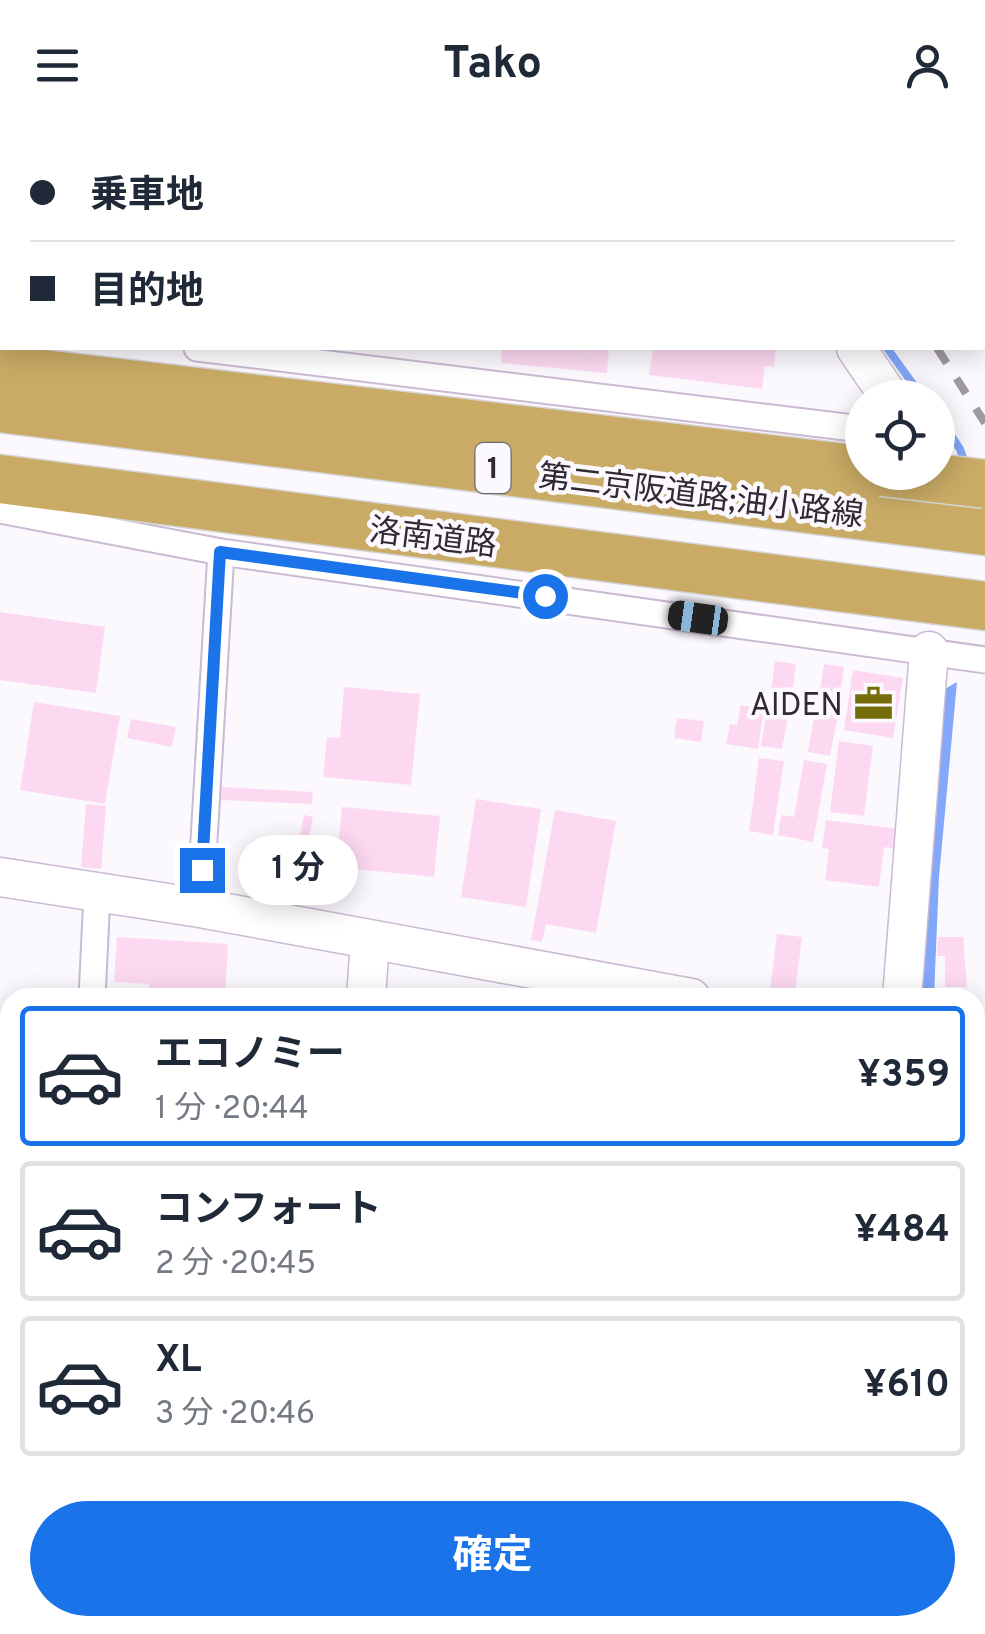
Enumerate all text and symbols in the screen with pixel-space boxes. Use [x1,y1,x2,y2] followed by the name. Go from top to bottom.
[443,37,542,94] text: Tako
[30,38,85,93] icon: menu
[900,38,955,93] icon: person
[90,173,204,222] text: 乗車地
[90,269,204,318] text: 目的地
[845,380,955,490] map controls
[845,380,955,490] button: locate
[476,443,510,493] road number: 1
[536,458,865,538] street label: 第二京阪道路;油小路線
[367,512,499,568] street label: 洛南道路
[523,574,568,619] route start
[666,599,730,637] car
[852,683,894,725] office icon: AIDEN
[750,687,843,727] place label: AIDEN
[237,835,357,905] callout: 1 分
[180,848,225,893] route end
[272,850,324,890] text: 1 分
[35,1031,125,1121] icon: car
[155,1032,345,1081] text: エコノミー
[858,1052,950,1101] text: ¥359
[155,1090,309,1130] text: 1 分 · 20:44
[35,1186,125,1276] icon: car
[155,1187,382,1236] text: コンフォート
[854,1207,950,1256] text: ¥484
[155,1245,316,1285] text: 2 分 · 20:45
[155,1337,202,1386] text: XL
[35,1341,125,1431] icon: car
[863,1362,950,1411] text: ¥610
[155,1395,315,1435] text: 3 分 · 20:46
[30,1501,955,1616] button: 確定

